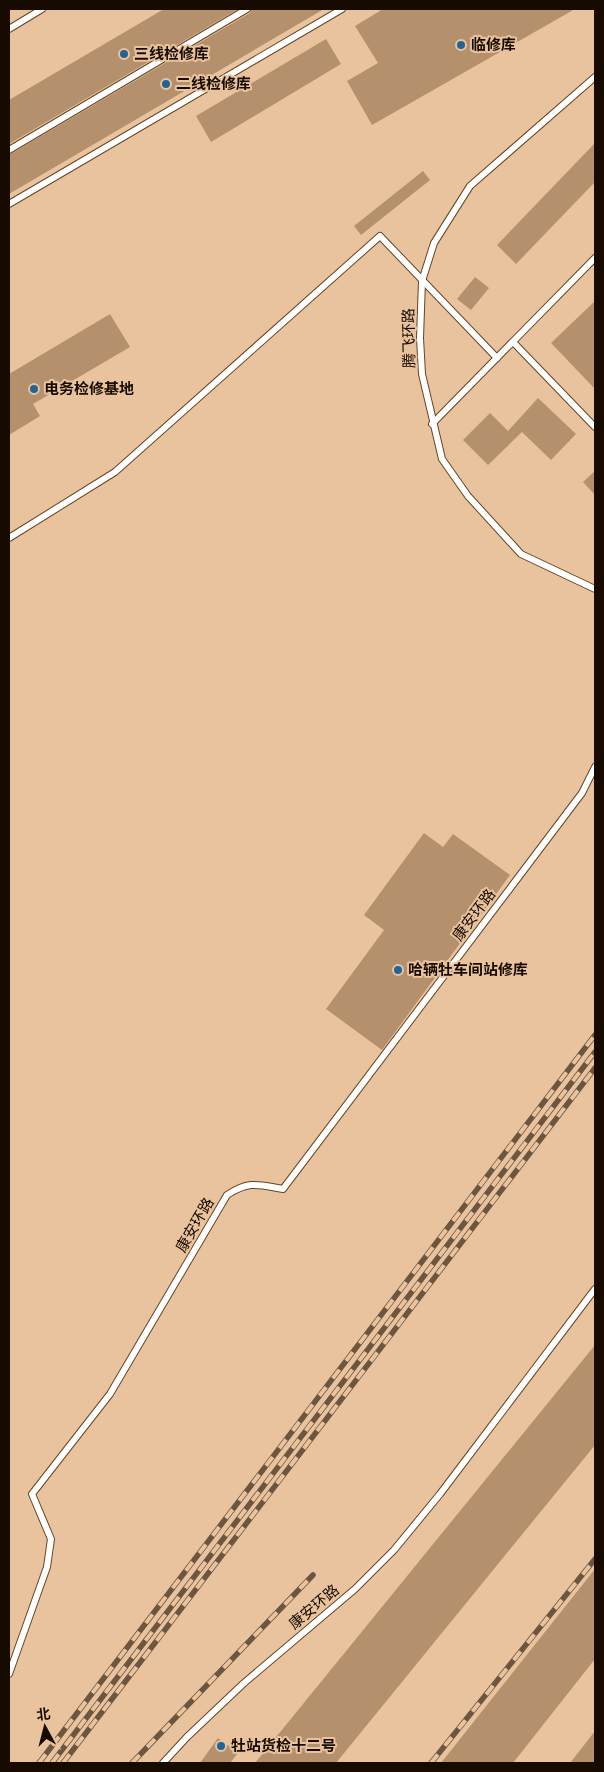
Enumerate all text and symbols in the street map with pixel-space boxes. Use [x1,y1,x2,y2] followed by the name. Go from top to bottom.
[471,36,516,54] place label: 临修库
[455,39,467,51] marker: 临修库
[134,45,209,63] place label: 三线检修库
[118,48,130,60] marker: 三线检修库
[176,75,251,93] place label: 二线检修库
[160,78,172,90] marker: 二线检修库
[399,308,419,368] street label: 腾飞环路
[44,380,134,398] place label: 电务检修基地
[28,383,40,395] marker: 电务检修基地
[449,886,499,944] street label: 康安环路
[408,961,528,979] place label: 哈辆牡车间站修库
[392,964,404,976] marker: 哈辆牡车间站修库
[172,1195,218,1255] street label: 康安环路
[285,1581,343,1633] street label: 康安环路
[20,1702,70,1752] north arrow
[35,1705,51,1724] text: 北
[231,1737,336,1755] place label: 牡站货检十二号
[215,1740,227,1752] marker: 牡站货检十二号

